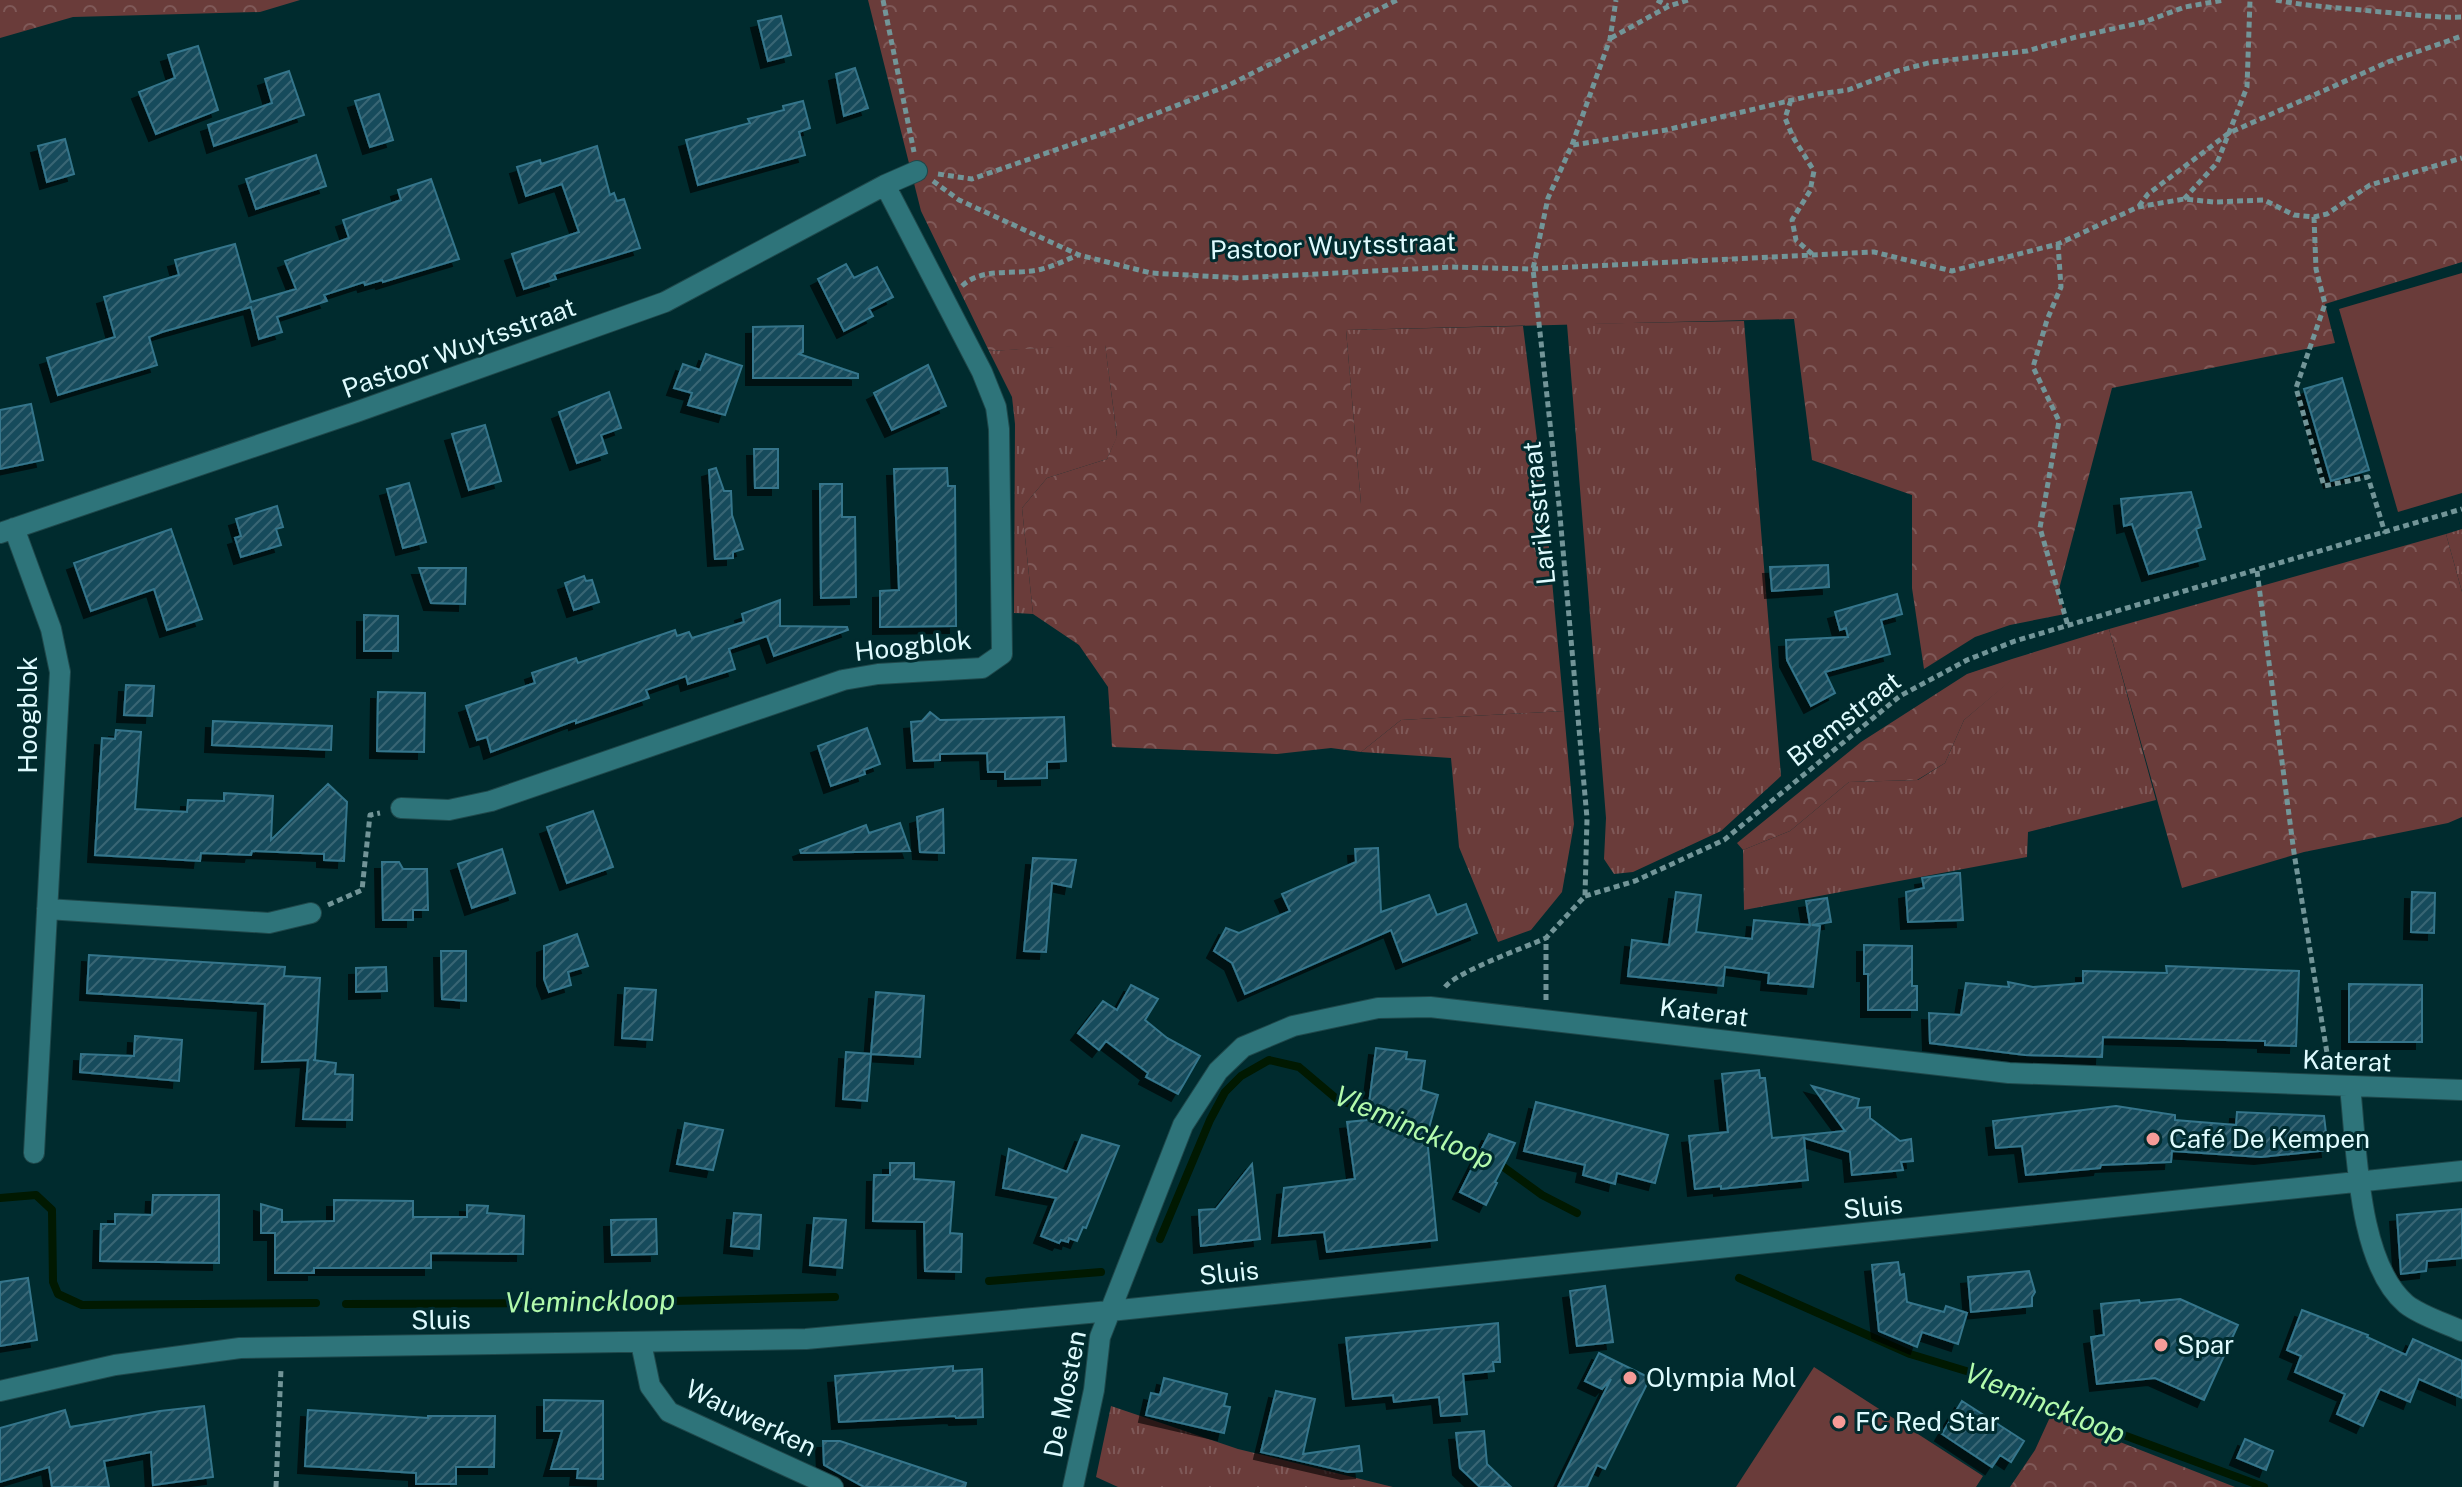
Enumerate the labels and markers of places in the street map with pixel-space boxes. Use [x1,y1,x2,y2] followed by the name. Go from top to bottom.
[2169,1123,2370,1154] place label: Café De Kempen
[2144,1130,2162,1148] marker: Café De Kempen
[2177,1329,2234,1360] place label: Spar
[2152,1336,2170,1354] marker: Spar
[1646,1362,1797,1393] place label: Olympia Mol
[1621,1369,1639,1387] marker: Olympia Mol
[1855,1406,2000,1437] place label: FC Red Star
[1830,1413,1848,1431] marker: FC Red Star

